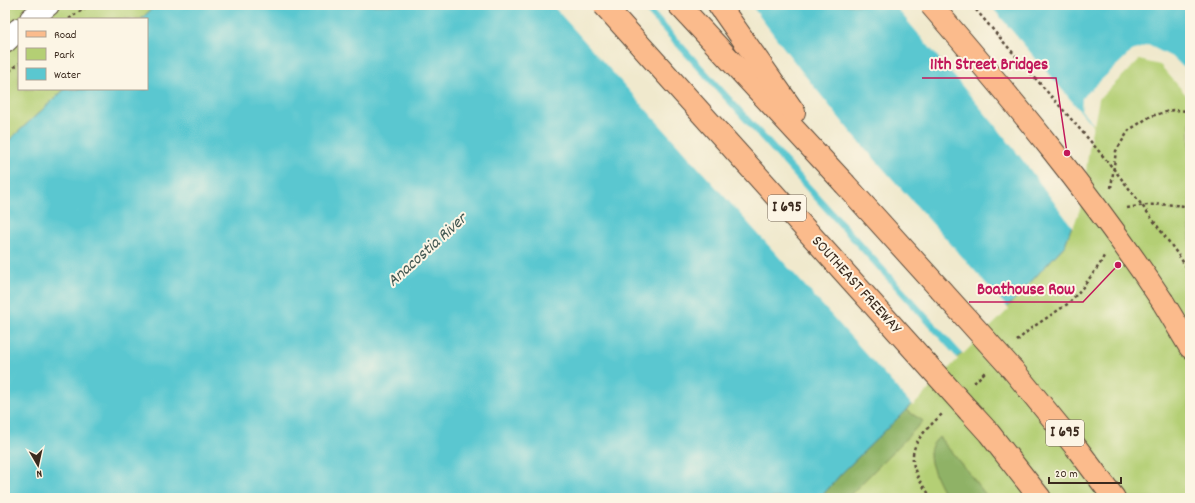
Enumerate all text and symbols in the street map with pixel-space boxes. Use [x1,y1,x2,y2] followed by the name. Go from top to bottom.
[18,18,148,90] legend
[54,27,76,44] text: Road
[54,47,75,64] text: Park
[922,49,1056,78] callout: 11th Street Bridges
[930,54,1048,78] text: 11th Street Bridges
[54,67,81,84] text: Water
[768,195,806,221] road number: I 695
[383,207,475,293] water label: Anacostia River
[806,231,907,340] street label: SOUTHEAST FREEWAY
[969,273,1083,302] callout: Boathouse Row
[977,279,1075,303] text: Boathouse Row
[1046,420,1084,446] road number: I 695
[18,445,58,485] north arrow
[1049,459,1121,485] scale bar
[35,465,43,481] text: N
[1055,466,1078,483] text: 20 m

